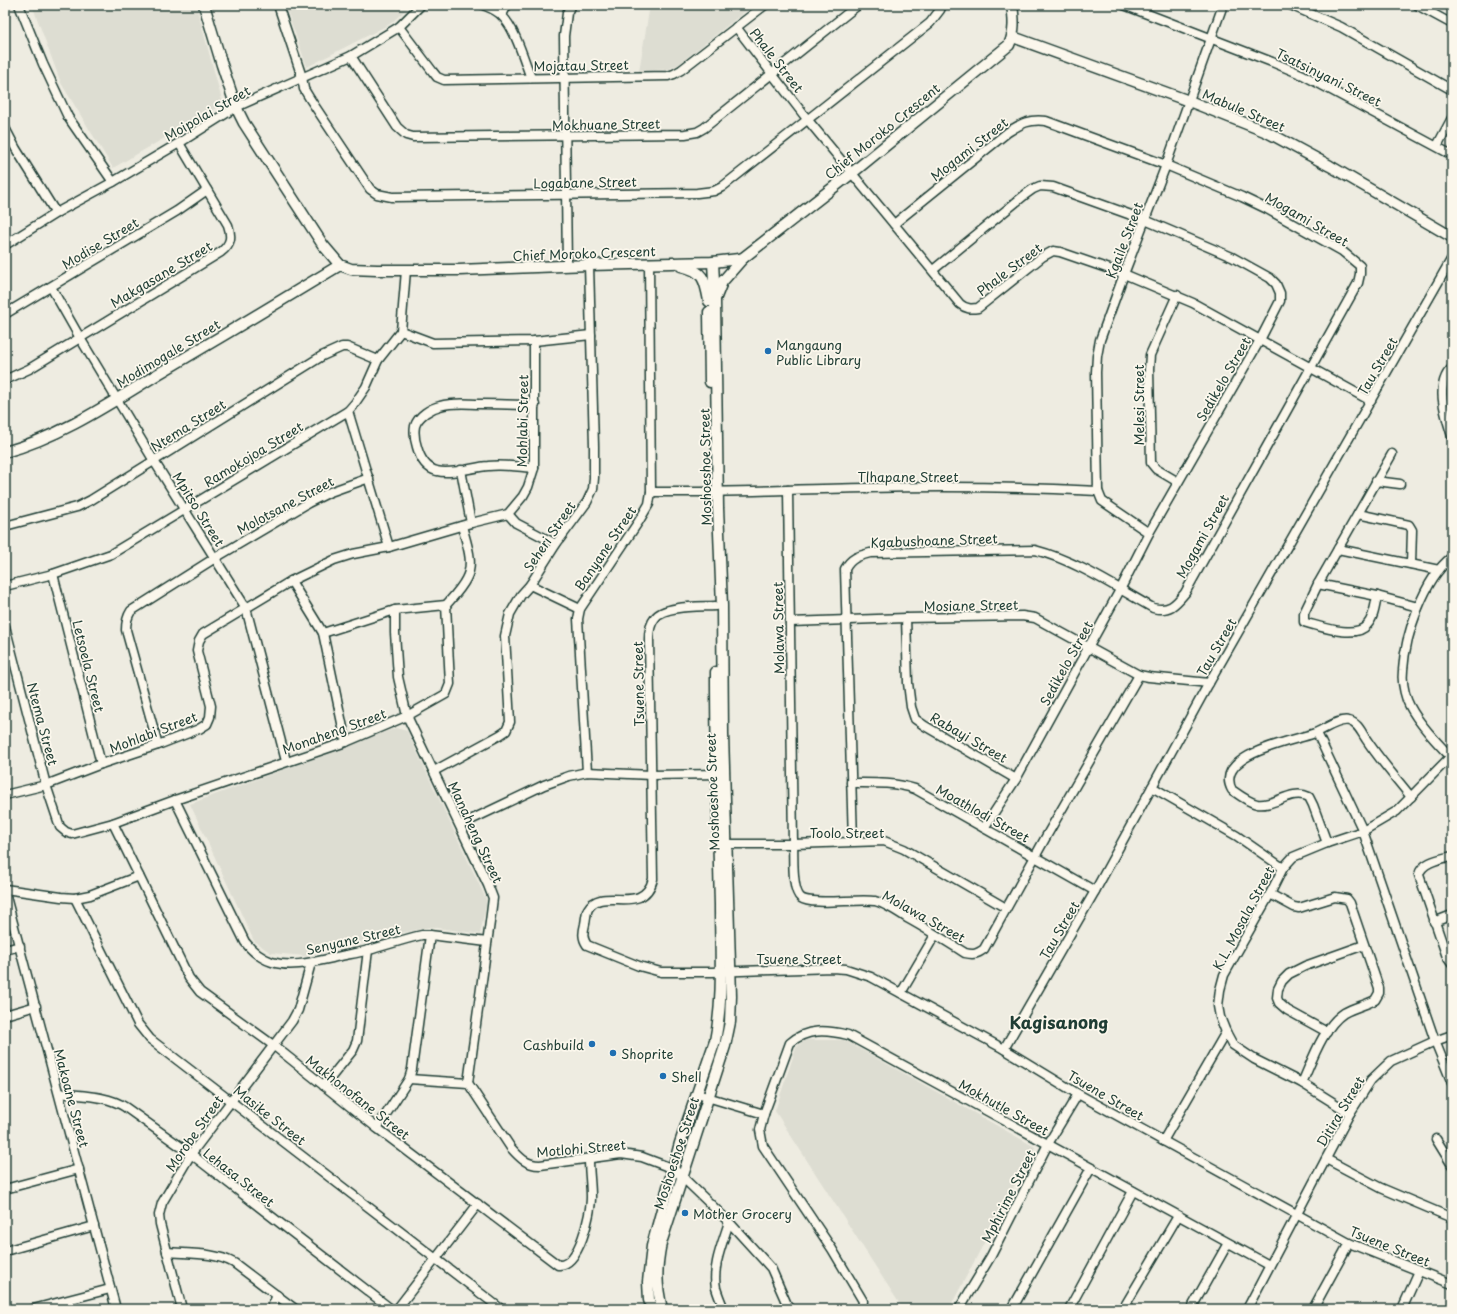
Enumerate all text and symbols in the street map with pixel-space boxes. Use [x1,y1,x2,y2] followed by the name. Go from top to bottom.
[746,24,808,96] street label: Phale Street
[1273,43,1385,111] street label: Tsatsinyani Street
[533,55,629,75] street label: Mojatau Street
[820,79,944,183] street label: Chief Moroko Crescent
[161,81,253,145] street label: Moipolai Street
[1200,84,1288,136] street label: Mabule Street
[926,113,1012,185] street label: Mogami Street
[552,114,660,134] street label: Mokhuane Street
[533,172,637,192] street label: Logabane Street
[1262,187,1352,251] street label: Mogami Street
[1101,199,1147,281] street label: Kgaile Street
[58,213,142,273] street label: Modise Street
[107,236,215,312] street label: Makgasane Street
[972,238,1046,300] street label: Phale Street
[512,241,656,265] street label: Chief Moroko Crescent
[112,314,224,392] street label: Modimogale Street
[1191,333,1255,425] street label: Sedikelo Street
[1353,333,1401,399] street label: Tau Street
[776,335,861,369] place label: Mangaung Public Library
[763,346,773,356] marker: Mangaung Public Library
[1129,364,1148,446] street label: Melesi Street
[512,375,532,467] street label: Mohlabi Street
[147,394,229,456] street label: Ntema Street
[694,408,716,526] street label: Moshoeshoe Street
[200,417,306,491] street label: Ramokojoa Street
[857,467,959,486] street label: Tlhapane Street
[169,468,229,550] street label: Mpitso Street
[233,471,337,539] street label: Molotsane Street
[1171,491,1233,581] street label: Mogami Street
[518,497,580,575] street label: Seheri Street
[570,502,640,594] street label: Banyane Street
[870,528,998,552] street label: Kgabushoane Street
[768,582,788,674] street label: Molawa Street
[924,595,1018,615] street label: Mosiane Street
[1192,614,1240,680] street label: Tau Street
[1035,617,1097,709] street label: Sedikelo Street
[68,618,110,714] street label: Letsoela Street
[628,641,648,727] street label: Tsuene Street
[23,680,63,768] street label: Ntema Street
[279,703,389,759] street label: Monaheng Street
[106,707,200,757] street label: Mohlabi Street
[927,707,1011,767] street label: Rabayi Street
[700,733,724,851] street label: Moshoeshoe Street
[444,778,508,886] street label: Manaheng Street
[933,779,1033,847] street label: Moathlodi Street
[810,823,884,842] street label: Toolo Street
[1208,863,1278,973] street label: K.L. Mosala Street
[879,885,969,947] street label: Molawa Street
[1035,897,1083,963] street label: Tau Street
[304,919,402,959] street label: Senyane Street
[756,949,842,968] street label: Tsuene Street
[1009,1009,1109,1035] district label: Kagisanong
[523,1035,584,1054] place label: Cashbuild
[587,1039,597,1049] marker: Cashbuild
[621,1044,673,1063] place label: Shoprite
[50,1047,94,1149] street label: Makoane Street
[608,1048,618,1058] marker: Shoprite
[302,1050,414,1144] street label: Makhonofane Street
[1064,1065,1148,1125] street label: Tsuene Street
[671,1067,702,1086] place label: Shell
[658,1071,668,1081] marker: Shell
[1311,1072,1369,1150] street label: Ditira Street
[956,1074,1052,1140] street label: Mokhutle Street
[230,1081,310,1149] street label: Masike Street
[161,1091,227,1175] street label: Morobe Street
[649,1094,703,1212] street label: Moshoeshoe Street
[535,1135,627,1161] street label: Motlohi Street
[199,1143,279,1211] street label: Lehasa Street
[976,1146,1040,1246] street label: Mphirime Street
[693,1204,792,1223] place label: Mother Grocery
[680,1208,690,1218] marker: Mother Grocery
[1347,1221,1433,1271] street label: Tsuene Street

